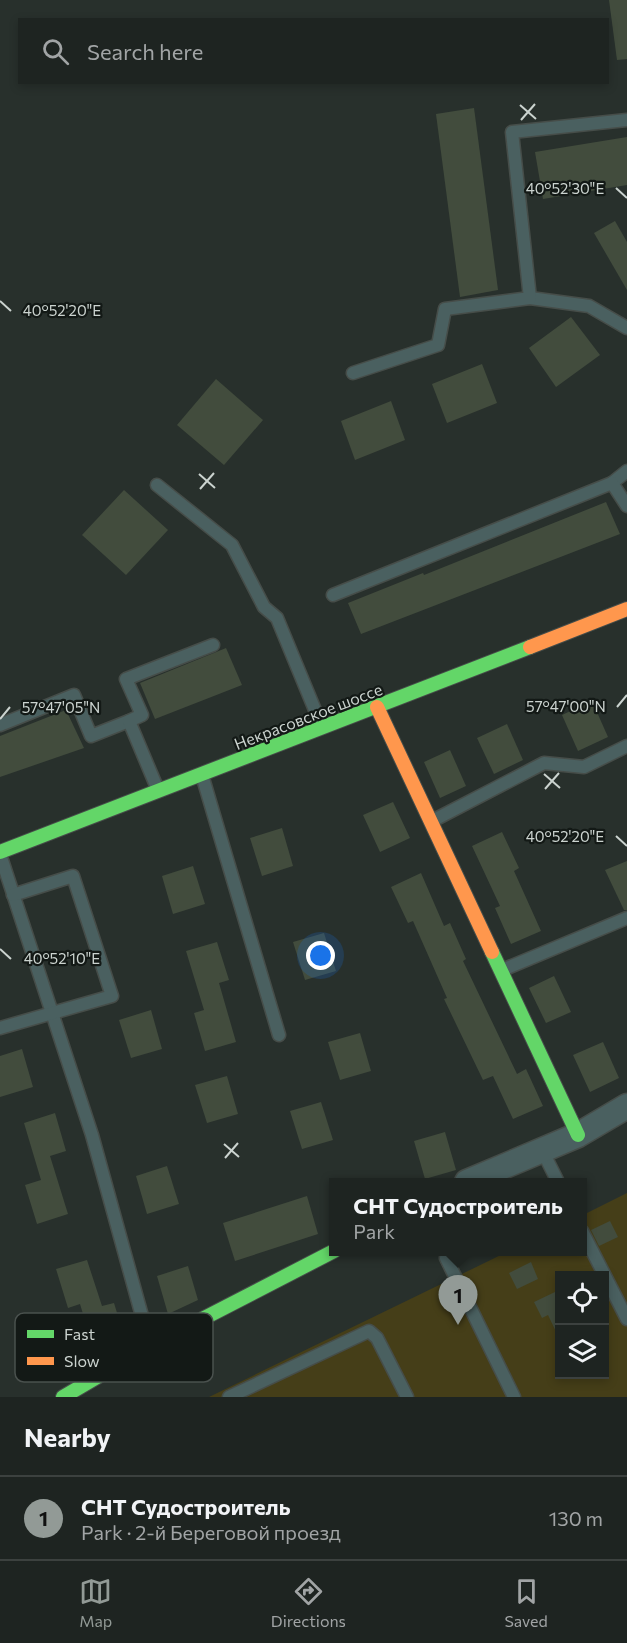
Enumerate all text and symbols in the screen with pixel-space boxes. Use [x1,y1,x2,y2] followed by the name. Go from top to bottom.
[18,18,609,84] search box
[39,35,72,68] icon: search
[87,38,203,65] text: Search here
[526,179,604,197] text: 40°52'30"E
[23,301,101,319] text: 40°52'20"E
[231,679,385,753] street label: Некрасовское шоссе
[526,697,606,715] text: 57°47'00"N
[22,698,100,716] text: 57°47'05"N
[526,827,604,845] text: 40°52'20"E
[306,941,335,970] your location
[24,949,100,967] text: 40°52'10"E
[329,1178,587,1256] popup
[353,1192,563,1219] text: СНТ Судостроитель
[353,1219,395,1243] text: Park
[555,1271,609,1379] map controls
[555,1271,609,1325] button: locate
[438,1276,478,1325] pin: 1
[15,1313,213,1382] legend
[64,1324,95,1343] text: Fast
[555,1325,609,1379] button: layers
[64,1351,100,1370] text: Slow
[24,1421,111,1452] text: Nearby
[81,1493,291,1520] text: СНТ Судостроитель
[39,1506,48,1530] text: 1
[549,1506,603,1530] text: 130 m
[81,1520,341,1544] text: Park · 2-й Береговой проезд
[79,1575,112,1630] tab: Map
[271,1575,346,1630] tab: Directions
[504,1575,548,1630] tab: Saved

